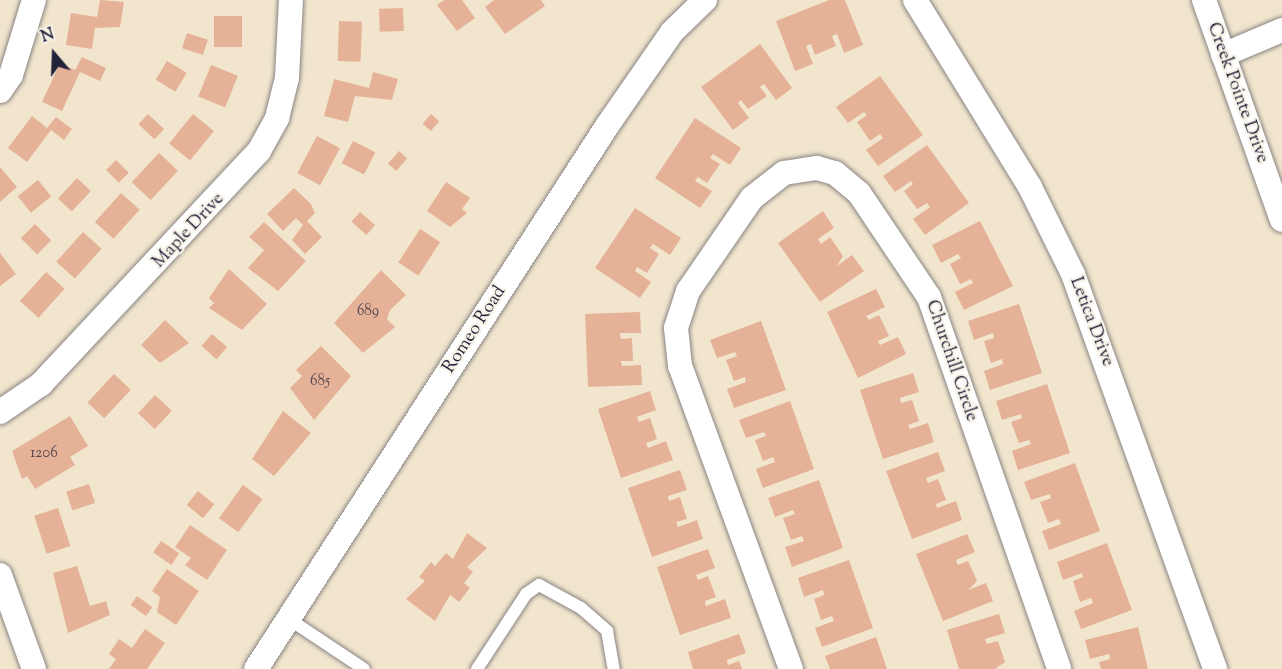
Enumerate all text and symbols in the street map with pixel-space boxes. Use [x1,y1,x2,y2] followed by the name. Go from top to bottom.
[1202,20,1272,166] street label: Creek Pointe Drive
[24,24,84,84] north arrow
[38,24,58,49] text: N
[149,189,229,273] street label: Maple Drive
[1064,274,1118,370] street label: Letica Drive
[439,282,511,378] street label: Romeo Road
[920,297,982,425] street label: Churchill Circle
[357,303,379,321] house number: 689
[310,373,330,391] house number: 685
[30,445,58,463] house number: 1206

